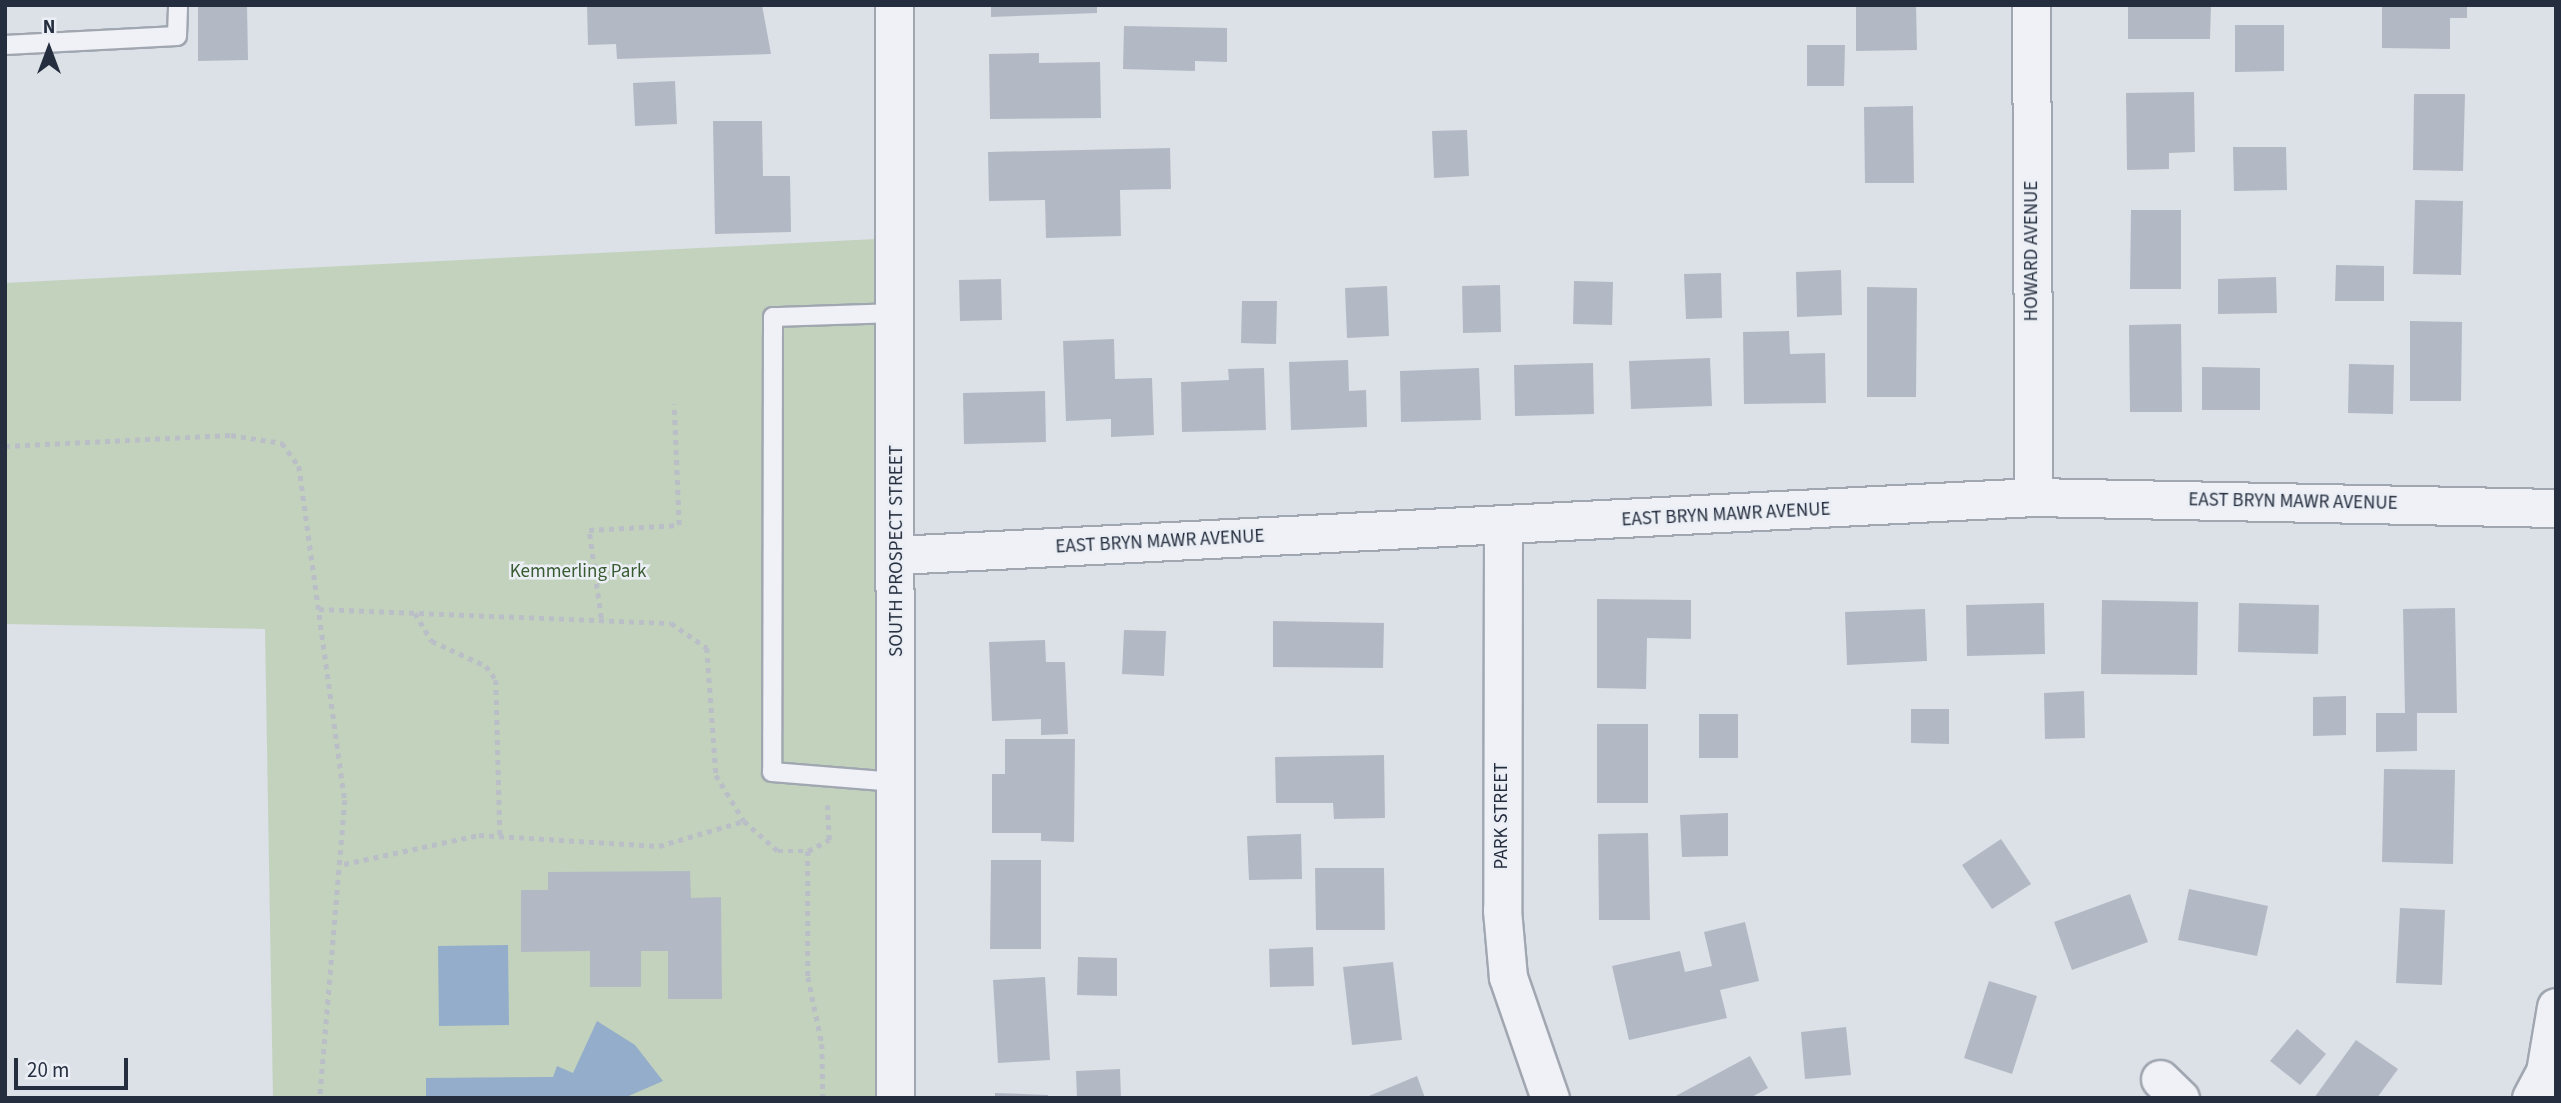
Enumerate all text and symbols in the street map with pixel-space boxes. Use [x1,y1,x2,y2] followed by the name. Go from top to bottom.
[14,14,84,84] north arrow
[43,14,55,41] text: N
[2021,181,2043,321] street label: HOWARD AVENUE
[886,445,908,657] street label: SOUTH PROSPECT STREET
[2188,489,2398,515] street label: EAST BRYN MAWR AVENUE
[1621,498,1831,532] street label: EAST BRYN MAWR AVENUE
[1055,525,1265,559] street label: EAST BRYN MAWR AVENUE
[510,561,646,583] park label: Kemmerling Park
[1491,763,1513,869] street label: PARK STREET
[18,1044,131,1088] scale bar
[27,1055,69,1085] text: 20 m

